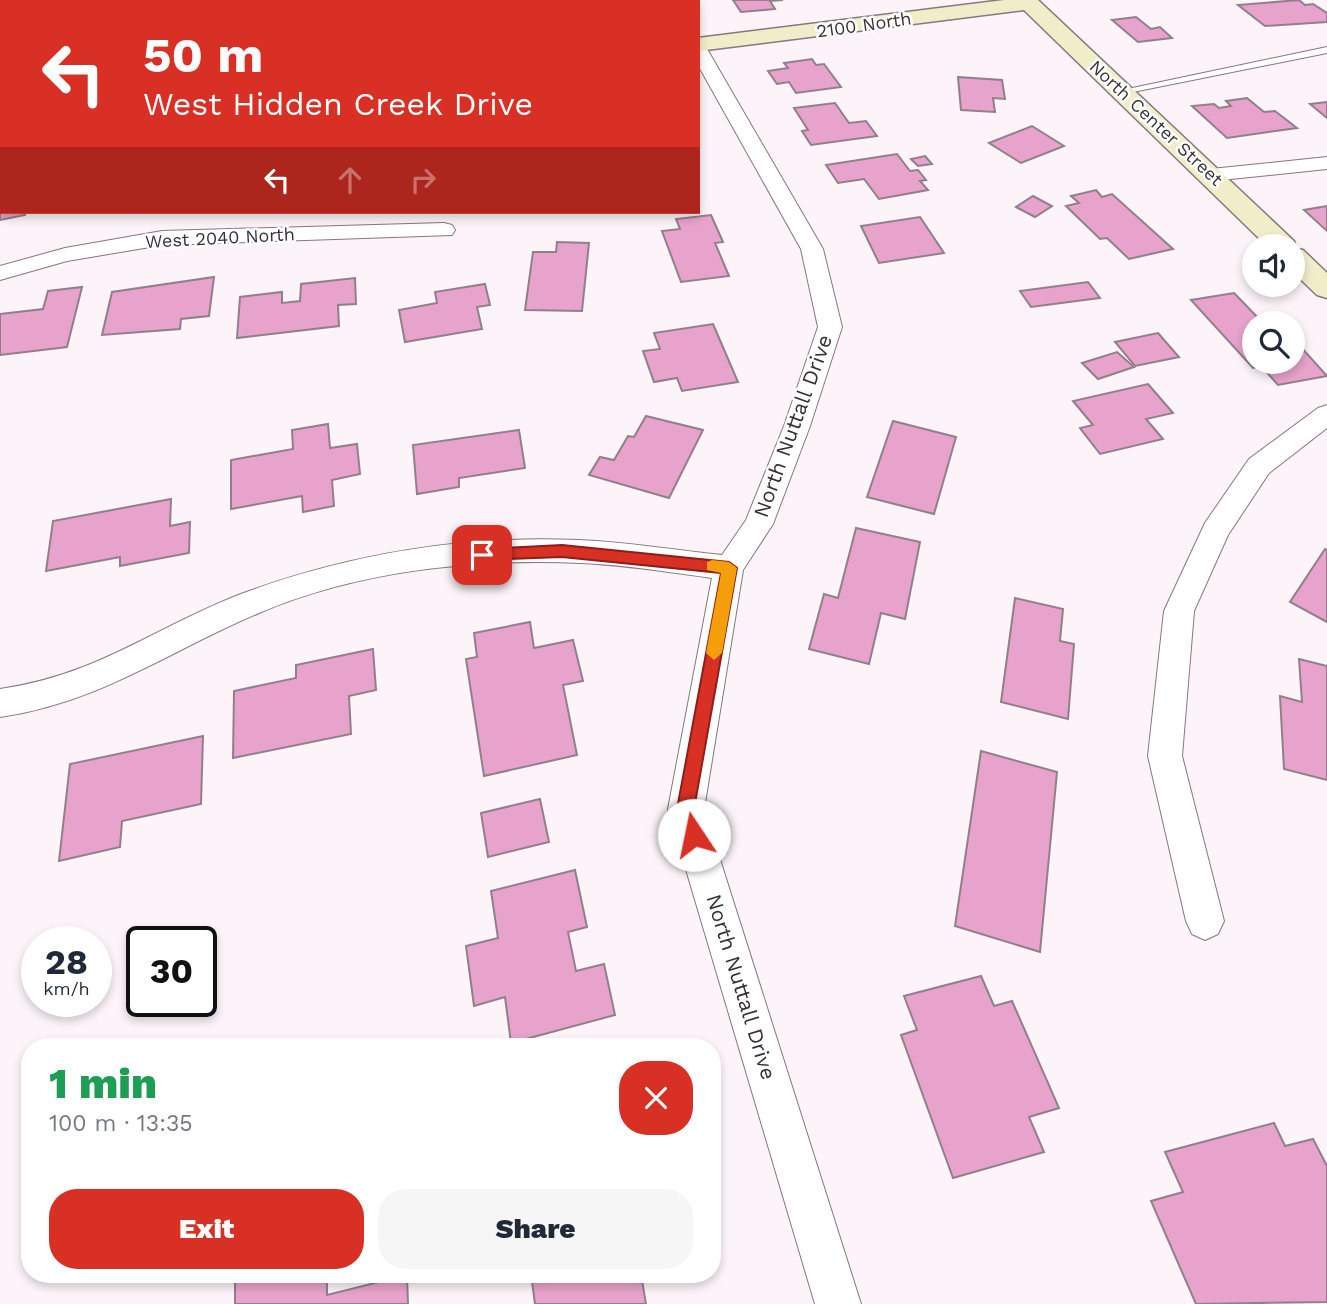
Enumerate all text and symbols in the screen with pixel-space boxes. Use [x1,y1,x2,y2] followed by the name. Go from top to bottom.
[815,7,913,42] street label: 2100 North
[143,26,263,84] text: 50 m
[28,28,119,119] icon: left
[1085,55,1228,190] street label: North Center Street
[143,85,533,123] text: West Hidden Creek Drive
[258,161,296,199] icon: left
[331,161,369,199] icon: ahead
[404,161,442,199] icon: right
[145,223,295,252] street label: West 2040 North
[1242,234,1305,374] map controls
[1242,234,1305,297] button: sound
[1242,311,1305,374] button: search
[748,331,837,521] street label: North Nuttall Drive
[452,525,512,585] pin
[463,536,501,574] icon: arrive
[657,798,731,872] position arrow
[701,891,782,1083] street label: North Nuttall Drive
[126,926,217,1017] speed limit sign: 30
[45,941,88,983] text: 28
[43,978,90,999] text: km/h
[49,1059,157,1108] text: 1 min
[619,1061,693,1135] button: close
[49,1110,193,1137] text: 100 m · 13:35
[49,1189,364,1269] button: Exit
[378,1189,693,1269] button: Share

